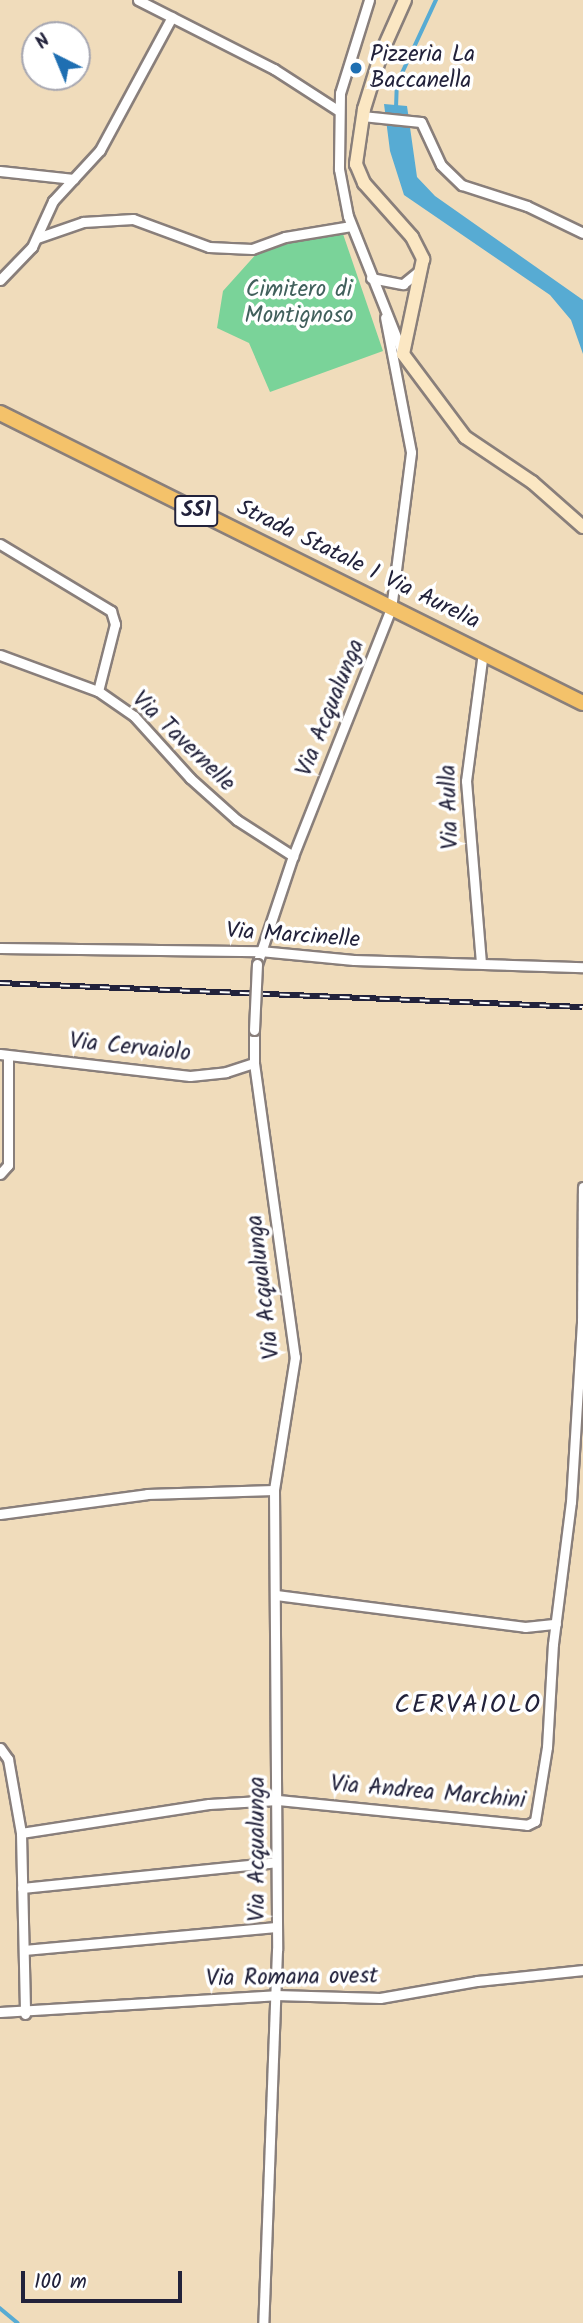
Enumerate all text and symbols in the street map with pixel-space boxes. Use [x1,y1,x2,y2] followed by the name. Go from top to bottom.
[21,21,91,91] north arrow
[28,27,58,57] text: N
[370,41,475,95] place label: Pizzeria La Baccanella
[348,60,364,76] marker: Pizzeria La Baccanella
[244,276,354,330] park label: Cimitero di Montignoso
[173,494,219,528] road number: SS1
[232,494,484,636] street label: Strada Statale 1 Via Aurelia
[291,635,371,781] street label: Via Acqualunga
[126,686,240,798] street label: Via Tavernelle
[435,764,465,850] street label: Via Aulla
[225,918,361,954] street label: Via Marcinelle
[68,1028,192,1068] street label: Via Cervaiolo
[241,1213,287,1361] street label: Via Acqualunga
[395,1690,541,1722] district label: CERVAIOLO
[329,1771,527,1815] street label: Via Andrea Marchini
[244,1776,272,1922] street label: Via Acqualunga
[206,1963,378,1993] street label: Via Romana ovest
[24,2256,186,2300] scale bar
[34,2266,87,2299] text: 100 m

